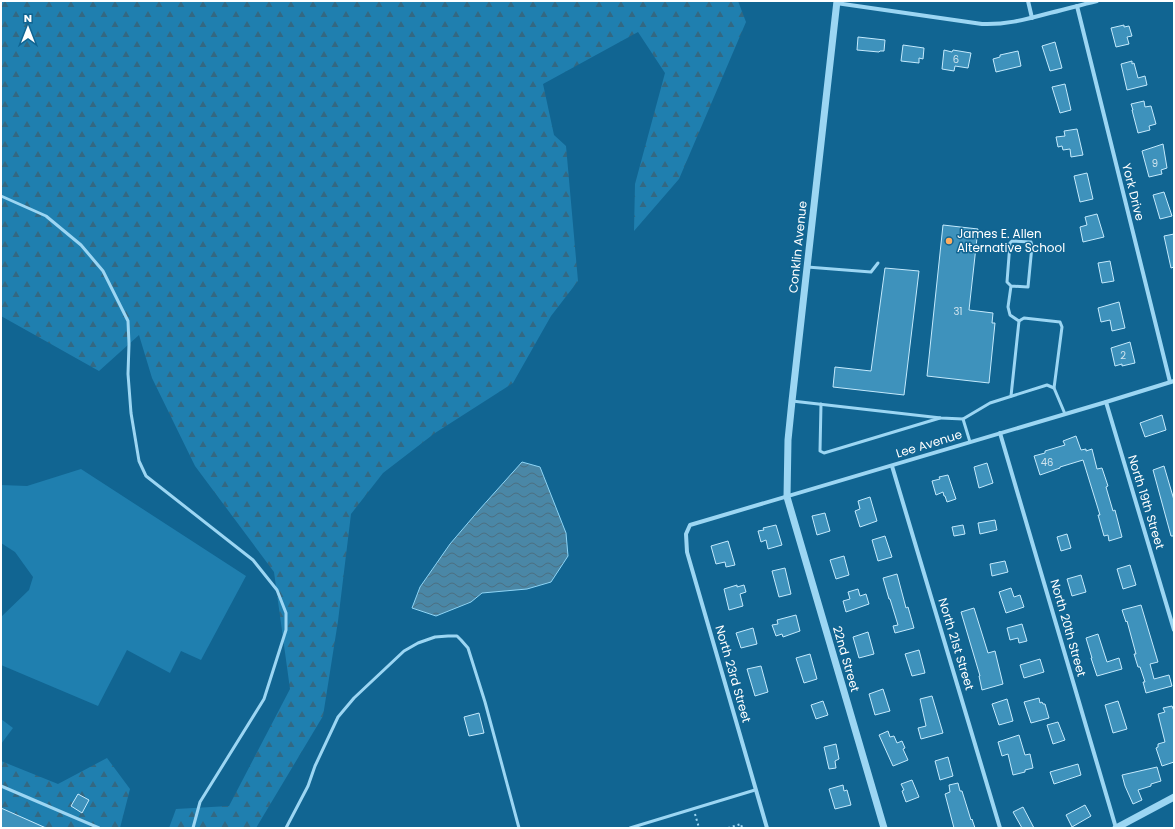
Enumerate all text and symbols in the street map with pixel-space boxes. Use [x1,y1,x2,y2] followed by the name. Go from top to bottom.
[8,8,48,48] north arrow
[24,10,32,26] text: N
[953,52,959,67] house number: 6
[1152,156,1158,171] house number: 9
[1118,161,1149,222] street label: York Drive
[784,200,811,294] street label: Conklin Avenue
[957,225,1065,256] place label: James E. Allen Alternative School
[944,236,954,246] marker: James E. Allen Alternative School
[953,304,963,319] house number: 31
[1120,348,1126,363] house number: 2
[894,425,964,462] street label: Lee Avenue
[1124,453,1169,551] street label: North 19th Street
[1041,455,1053,470] house number: 46
[1046,577,1091,679] street label: North 20th Street
[934,596,979,692] street label: North 21st Street
[711,623,756,725] street label: North 23rd Street
[829,624,864,694] street label: 22nd Street

